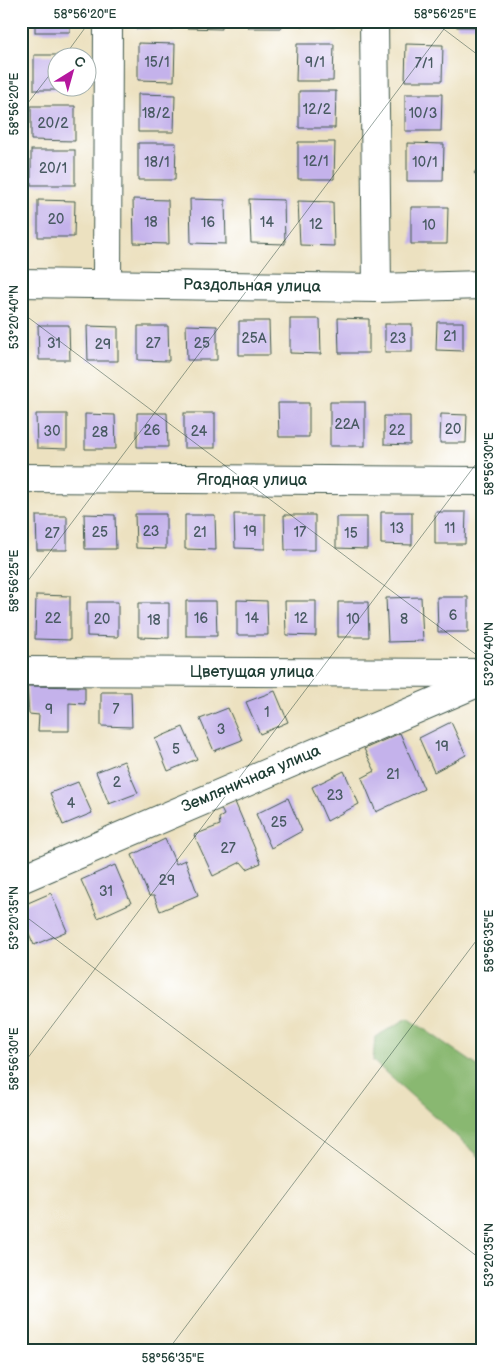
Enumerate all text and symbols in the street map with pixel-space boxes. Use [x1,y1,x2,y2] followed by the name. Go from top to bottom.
[54,7,116,22] text: 58°56'20"E
[414,7,476,22] text: 58°56'25"E
[48,48,98,98] north arrow
[71,52,89,72] text: С
[144,54,170,71] house number: 15/1
[305,54,325,71] house number: 9/1
[415,55,433,72] house number: 7/1
[7,73,22,135] text: 58°56'20"E
[303,101,332,118] house number: 12/2
[142,105,171,122] house number: 18/2
[409,105,437,122] house number: 10/3
[37,115,69,132] house number: 20/2
[303,153,329,170] house number: 12/1
[144,154,170,171] house number: 18/1
[412,154,438,171] house number: 10/1
[39,160,67,177] house number: 20/1
[48,211,64,228] house number: 20
[144,214,158,231] house number: 18
[201,214,215,231] house number: 16
[260,214,274,231] house number: 14
[309,216,324,233] house number: 12
[422,217,436,234] house number: 10
[183,275,322,297] street label: Раздольная улица
[7,285,22,349] text: 53°20'40"N
[443,328,457,345] house number: 21
[242,330,267,347] house number: 25А
[390,330,406,347] house number: 23
[47,335,61,352] house number: 31
[145,335,161,352] house number: 27
[194,335,210,352] house number: 25
[95,336,111,353] house number: 29
[334,416,360,433] house number: 22А
[445,421,461,438] house number: 20
[144,422,161,439] house number: 26
[389,422,406,439] house number: 22
[44,423,60,440] house number: 30
[191,423,208,440] house number: 24
[92,424,108,441] house number: 28
[482,432,497,496] text: 58°56'30"E
[197,471,308,490] street label: Ягодная улица
[390,520,404,537] house number: 13
[445,520,455,537] house number: 11
[143,523,159,540] house number: 23
[243,523,257,540] house number: 19
[92,524,108,541] house number: 25
[193,524,207,541] house number: 21
[294,524,306,541] house number: 17
[44,525,60,542] house number: 27
[344,525,358,542] house number: 15
[7,550,22,612] text: 58°56'25"E
[449,607,458,624] house number: 6
[45,610,62,627] house number: 22
[194,610,208,627] house number: 16
[245,610,259,627] house number: 14
[294,610,309,627] house number: 12
[94,611,110,628] house number: 20
[346,611,360,628] house number: 10
[400,611,408,628] house number: 8
[147,612,161,629] house number: 18
[482,622,497,686] text: 53°20'40"N
[190,663,315,682] street label: Цветущая улица
[45,701,53,718] house number: 9
[113,701,120,718] house number: 7
[264,704,270,721] house number: 1
[217,721,225,738] house number: 3
[435,738,449,755] house number: 19
[172,741,180,758] house number: 5
[179,741,324,817] street label: Земляничная улица
[386,766,400,783] house number: 21
[113,774,122,791] house number: 2
[327,787,343,804] house number: 23
[67,795,76,812] house number: 4
[271,814,287,831] house number: 25
[220,840,236,857] house number: 27
[159,872,175,889] house number: 29
[99,883,113,900] house number: 31
[7,886,22,950] text: 53°20'35"N
[482,909,497,972] text: 58°56'35"E
[7,1027,22,1091] text: 58°56'30"E
[482,1223,497,1287] text: 53°20'35"N
[142,1351,205,1366] text: 58°56'35"E

